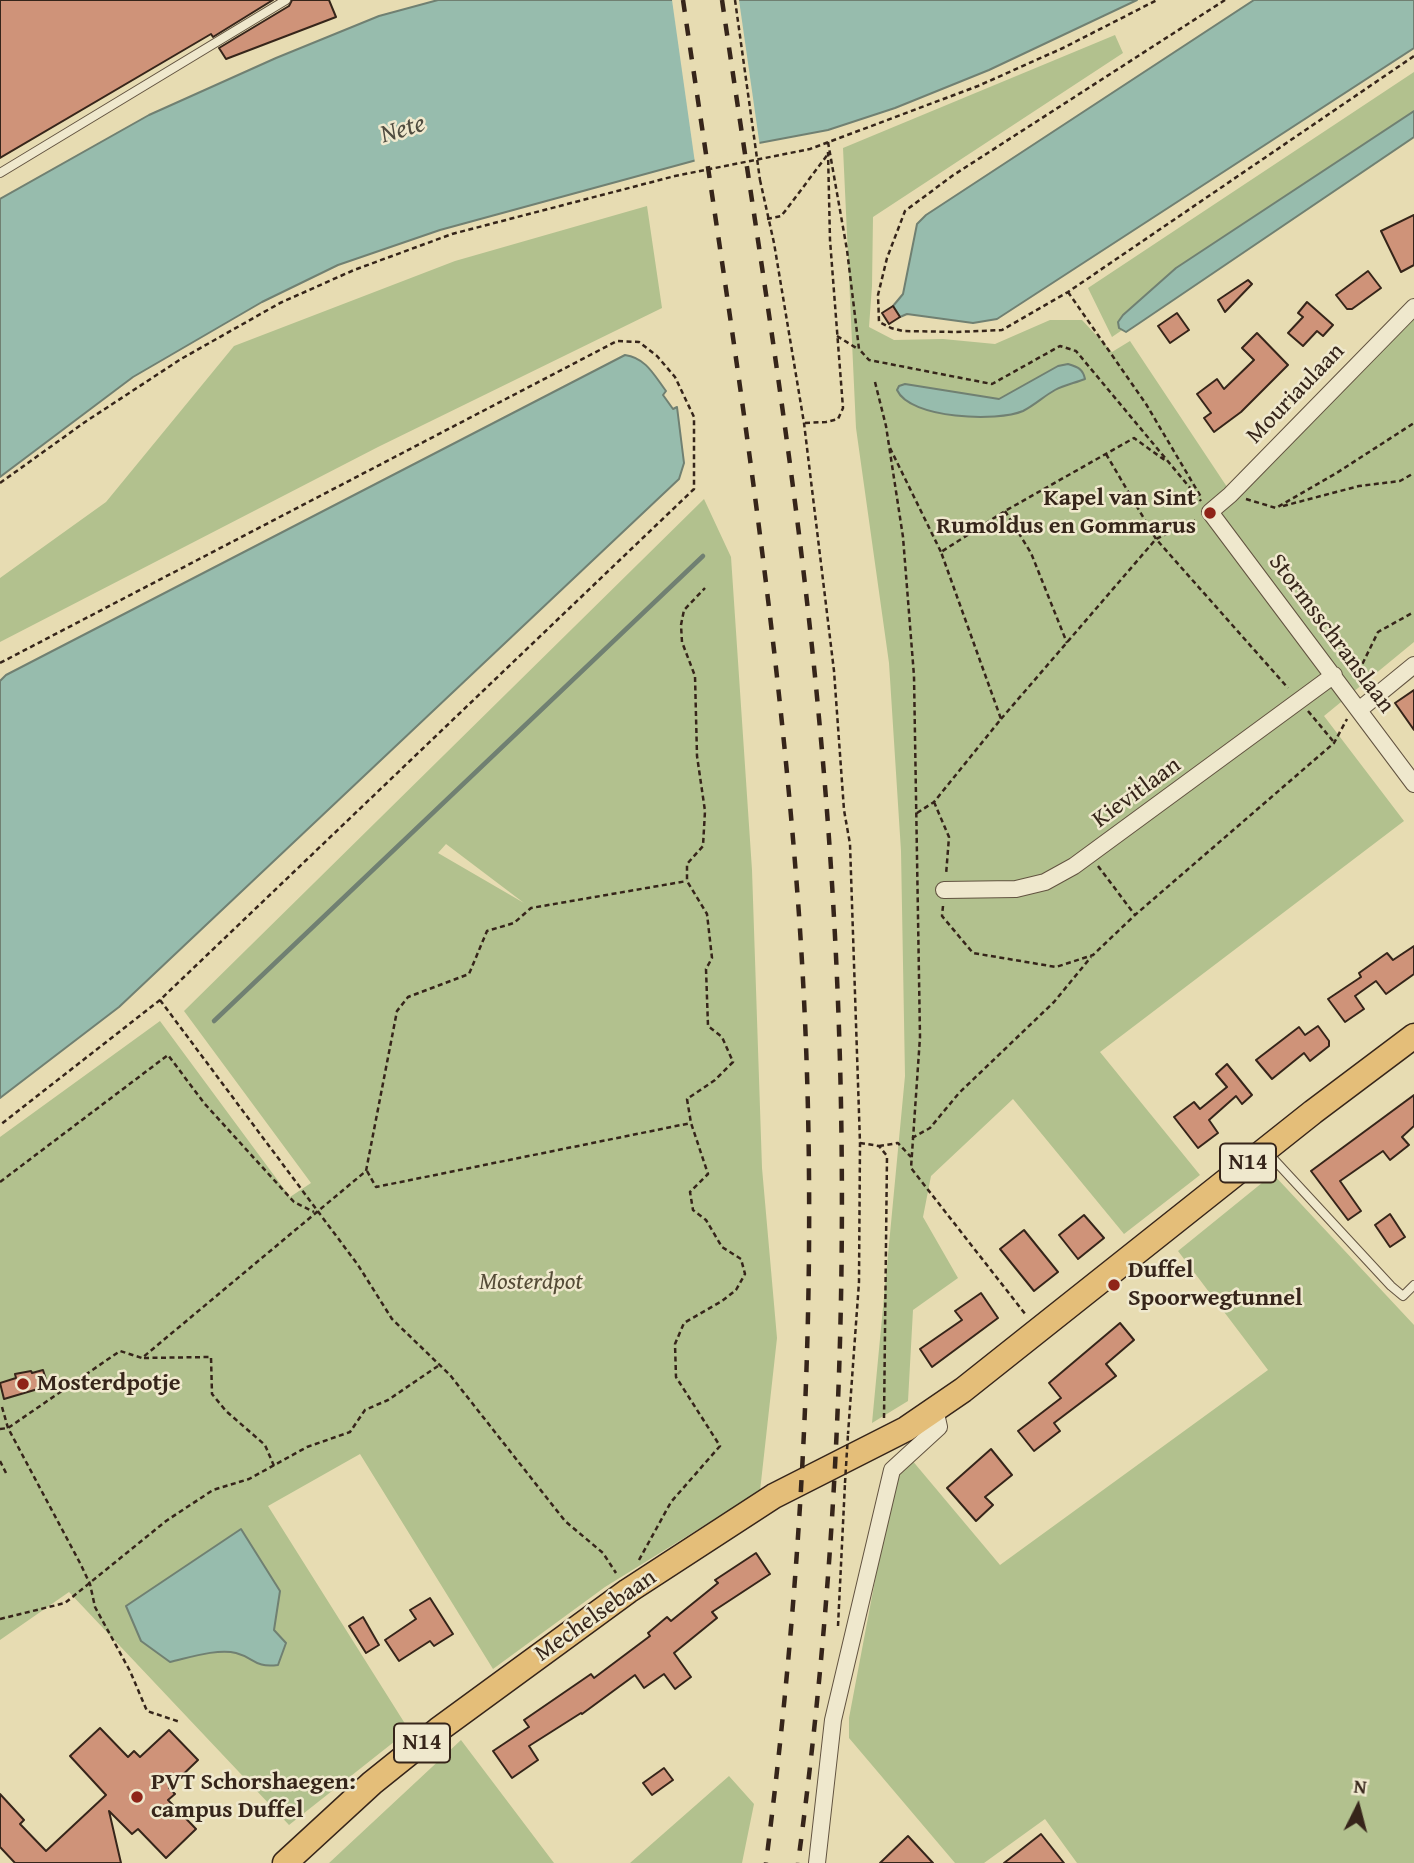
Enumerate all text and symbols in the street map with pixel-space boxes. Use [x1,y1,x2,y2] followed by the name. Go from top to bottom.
[377,108,429,152] water label: Nete
[1241,338,1351,450] street label: Mouriaulaan
[936,485,1196,541] place label: Kapel van Sint Rumoldus en Gommarus
[1202,505,1218,521] marker: Kapel van Sint Rumoldus en Gommarus
[1262,549,1400,719] street label: Stormsschranslaan
[1087,751,1187,835] street label: Kievitlaan
[1220,1144,1276,1182] road number: N14
[1128,1257,1303,1313] place label: Duffel Spoorwegtunnel
[479,1269,583,1297] park label: Mosterdpot
[1106,1277,1122,1293] marker: Duffel Spoorwegtunnel
[37,1370,181,1398] place label: Mosterdpotje
[15,1376,31,1392] marker: Mosterdpotje
[530,1563,662,1669] street label: Mechelsebaan
[394,1724,450,1762] road number: N14
[151,1769,356,1825] place label: PVT Schorshaegen: campus Duffel
[1323,1772,1393,1842] north arrow
[1352,1772,1368,1801] text: N
[129,1789,145,1805] marker: PVT Schorshaegen: campus Duffel

